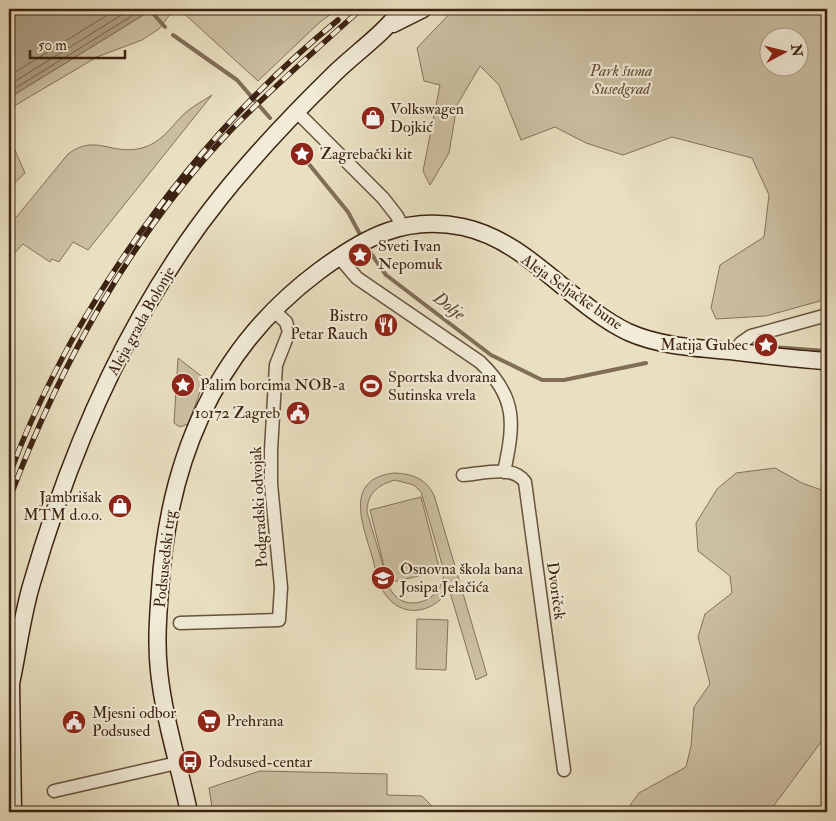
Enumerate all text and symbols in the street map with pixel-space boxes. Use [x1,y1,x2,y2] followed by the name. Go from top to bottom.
[30,28,125,60] scale bar
[758,28,808,78] north arrow
[38,36,67,55] text: 50 m
[787,42,806,58] text: N
[589,61,652,99] park label: Park šuma Susedgrad
[390,99,464,137] place label: Volkswagen Dojkić
[360,105,386,131] shop icon: Volkswagen Dojkić
[289,141,315,167] place icon: Zagrebački kit
[320,144,412,164] place label: Zagrebački kit
[378,236,443,275] place label: Sveti Ivan Nepomuk
[347,242,373,268] place icon: Sveti Ivan Nepomuk
[517,249,627,335] street label: Aleja Seljačke bune
[102,263,179,380] street label: Aleja grada Bolonje
[428,286,470,326] water label: Dolje
[290,306,369,344] place label: Bistro Petar Rauch
[373,312,399,338] restaurant icon: Bistro Petar Rauch
[753,332,779,358] place icon: Matija Gubec
[660,335,749,355] place label: Matija Gubec
[388,367,497,405] place label: Sportska dvorana Sutinska vrela
[170,372,196,398] place icon: Palim borcima NOB-a
[358,373,384,399] sports icon: Sportska dvorana Sutinska vrela
[200,375,345,395] place label: Palim borcima NOB-a
[285,400,311,426] public building icon: 10172 Zagreb
[195,403,280,423] place label: 10172 Zagreb
[246,445,272,568] street label: Podgradski odvojak
[23,487,102,525] place label: Jambrišak MTM d.o.o.
[107,493,133,519] shop icon: Jambrišak MTM d.o.o.
[150,508,180,609] street label: Podsusedski trg
[399,559,524,598] place label: Osnovna škola bana Josipa Jelačića
[542,561,570,622] street label: Dvoriček
[370,565,396,591] school or university icon: Osnovna škola bana Josipa Jelačića
[92,703,176,741] place label: Mjesni odbor Podsused
[196,708,222,734] supermarket icon: Prehrana
[61,709,87,735] public building icon: Mjesni odbor Podsused
[226,711,284,731] place label: Prehrana
[177,749,203,775] bus stop icon: Podsused-centar
[208,752,312,772] place label: Podsused-centar

